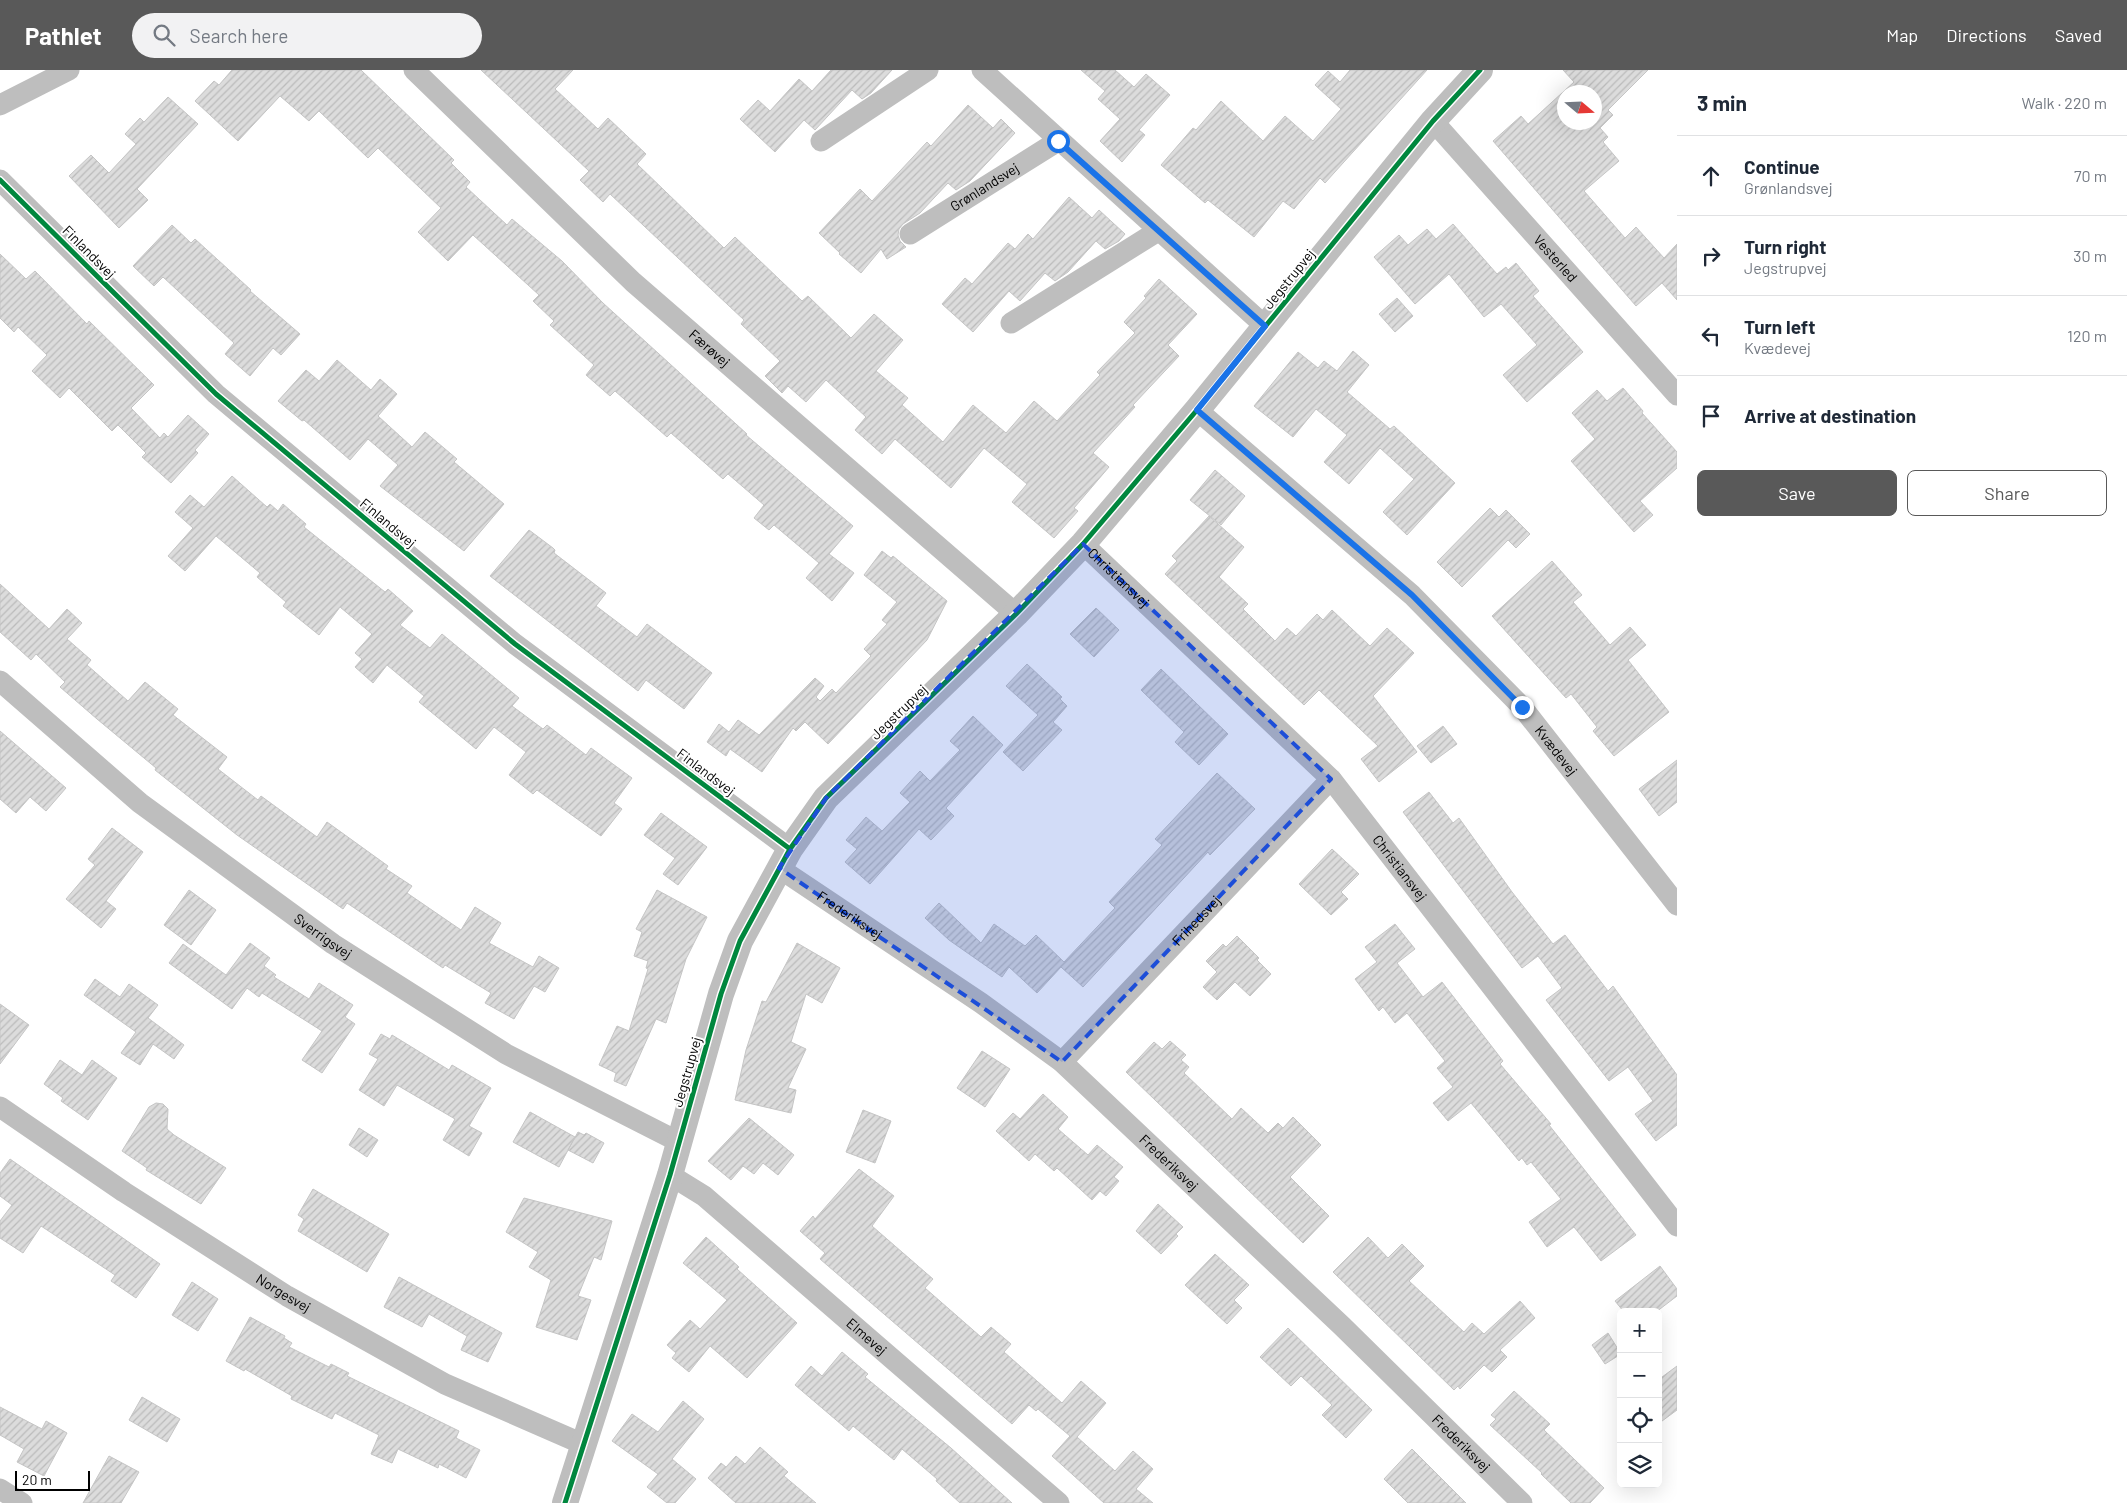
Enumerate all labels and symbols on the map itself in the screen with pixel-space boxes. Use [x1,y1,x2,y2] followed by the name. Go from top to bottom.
[1557,85,1602,130] north arrow
[1047,130,1070,153] route start
[947,159,1022,215] street label: Grønlandsvej
[59,222,119,282] street label: Finlandsvej
[1530,231,1581,285] street label: Vesterled
[1259,245,1318,312] street label: Jegstrupvej
[686,326,734,370] street label: Færøvej
[357,494,420,551] street label: Finlandsvej
[1085,544,1153,611] street label: Christiansvej
[867,680,931,743] street label: Jegstrupvej
[1511,696,1534,719] route end
[1532,722,1581,779] street label: Kvædevej
[674,744,739,799] street label: Finlandsvej
[1369,831,1431,904] street label: Christiansvej
[814,887,886,943] street label: Frederiksvej
[1168,892,1224,949] street label: Frihedsvej
[291,909,355,962] street label: Sverrigsvej
[668,1035,705,1109] street label: Jegstrupvej
[1136,1131,1202,1194] street label: Frederiksvej
[253,1270,314,1315] street label: Norgesvej
[843,1314,891,1358] street label: Elmevej
[1429,1410,1494,1475] street label: Frederiksvej
[15,1468,90,1491] scale bar

